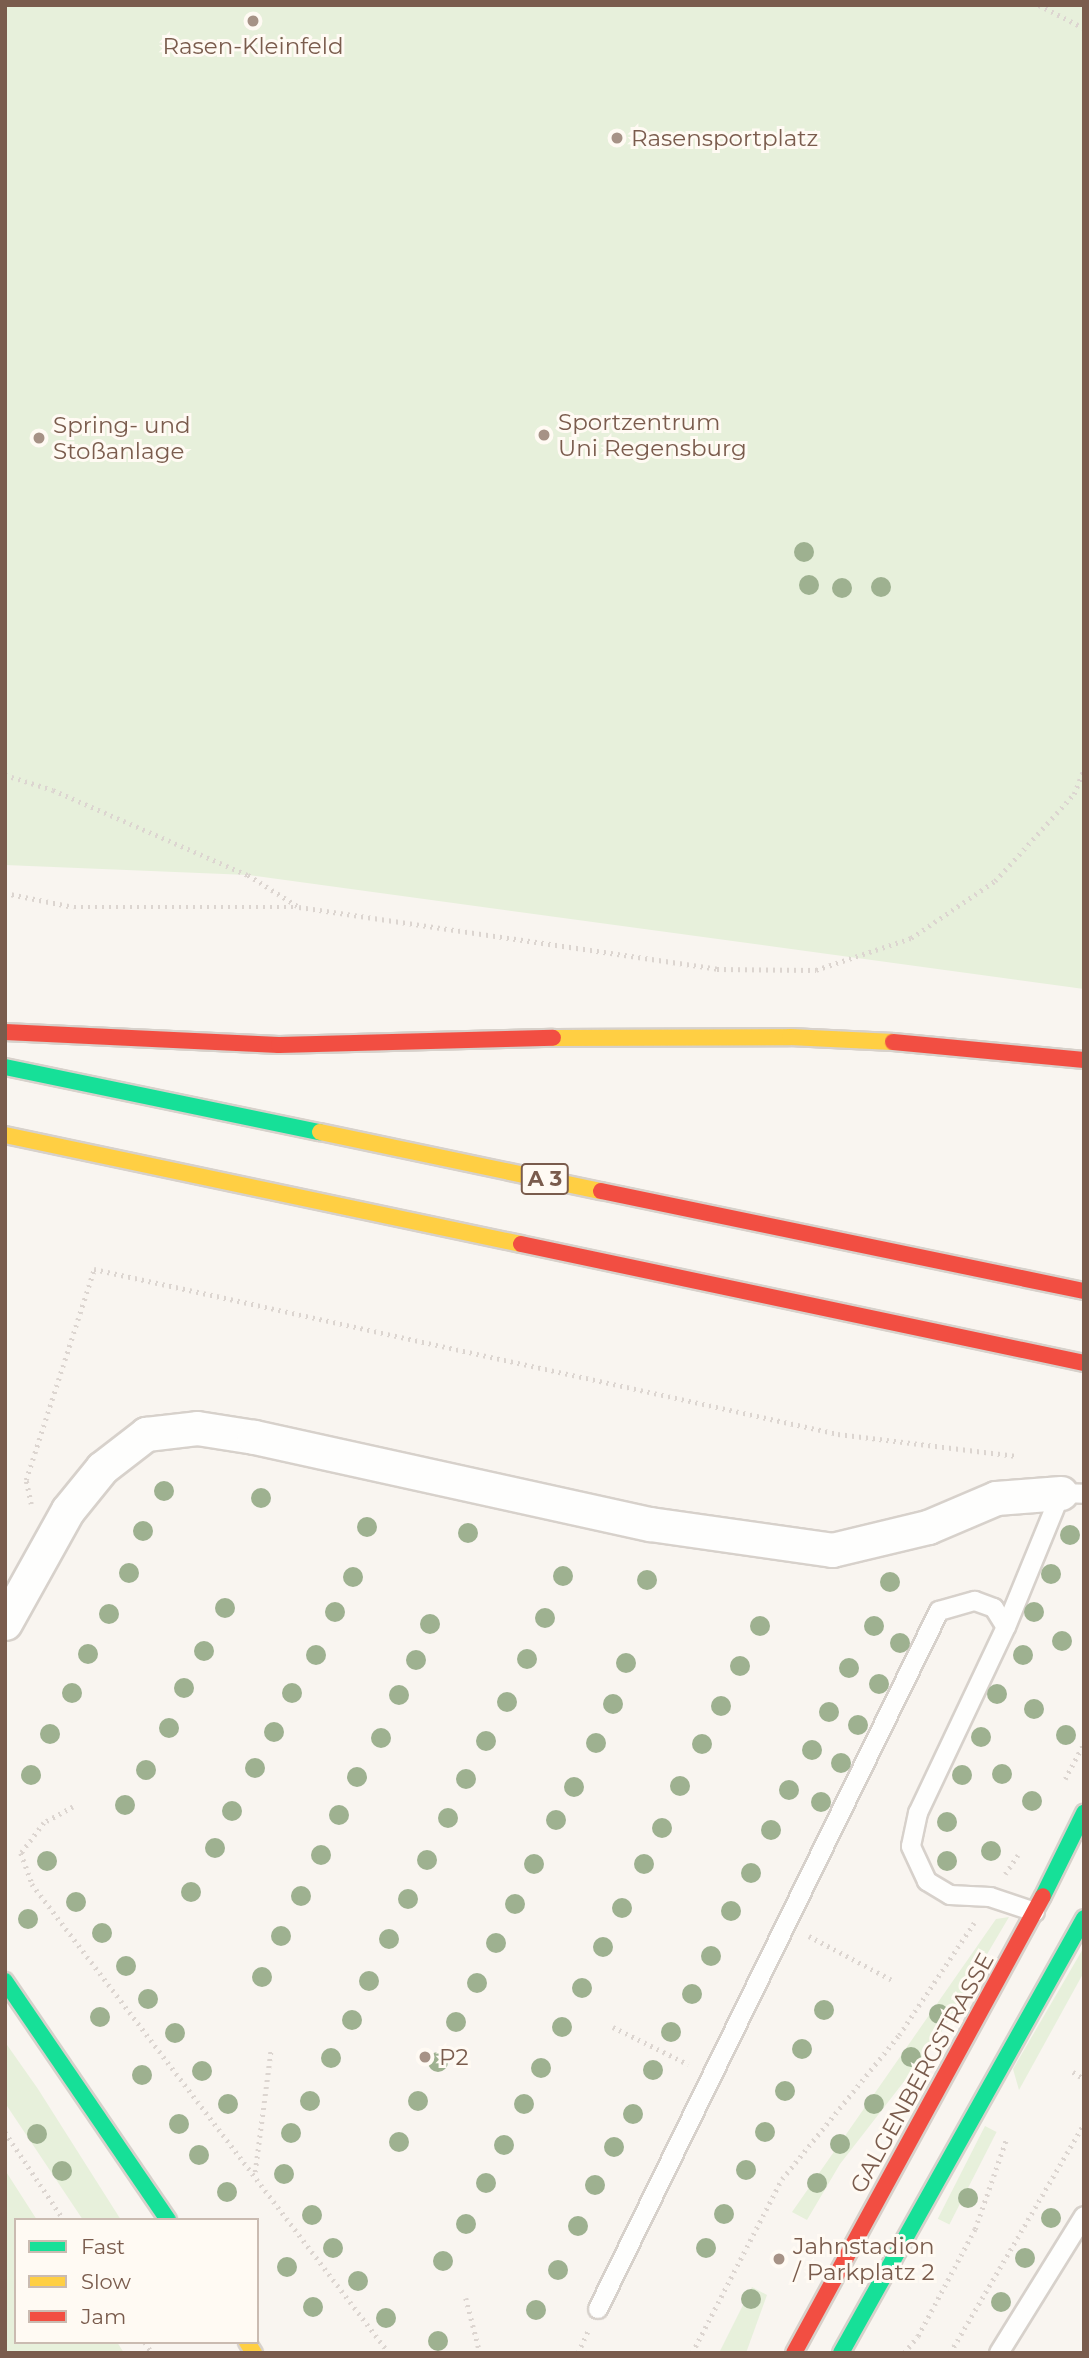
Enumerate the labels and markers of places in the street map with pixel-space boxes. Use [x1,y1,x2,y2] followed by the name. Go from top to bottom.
[245,13,261,29] marker: Rasen-Kleinfeld
[163,32,343,60] place label: Rasen-Kleinfeld
[631,124,818,152] place label: Rasensportplatz
[609,130,625,146] marker: Rasensportplatz
[558,408,747,462] place label: Sportzentrum Uni Regensburg
[53,411,191,465] place label: Spring- und Stoßanlage
[536,427,552,443] marker: Sportzentrum Uni Regensburg
[31,430,47,446] marker: Spring- und Stoßanlage
[439,2043,468,2071] place label: P2
[417,2049,433,2065] marker: P2
[793,2232,935,2286] place label: Jahnstadion / Parkplatz 2
[771,2251,787,2267] marker: Jahnstadion / Parkplatz 2

